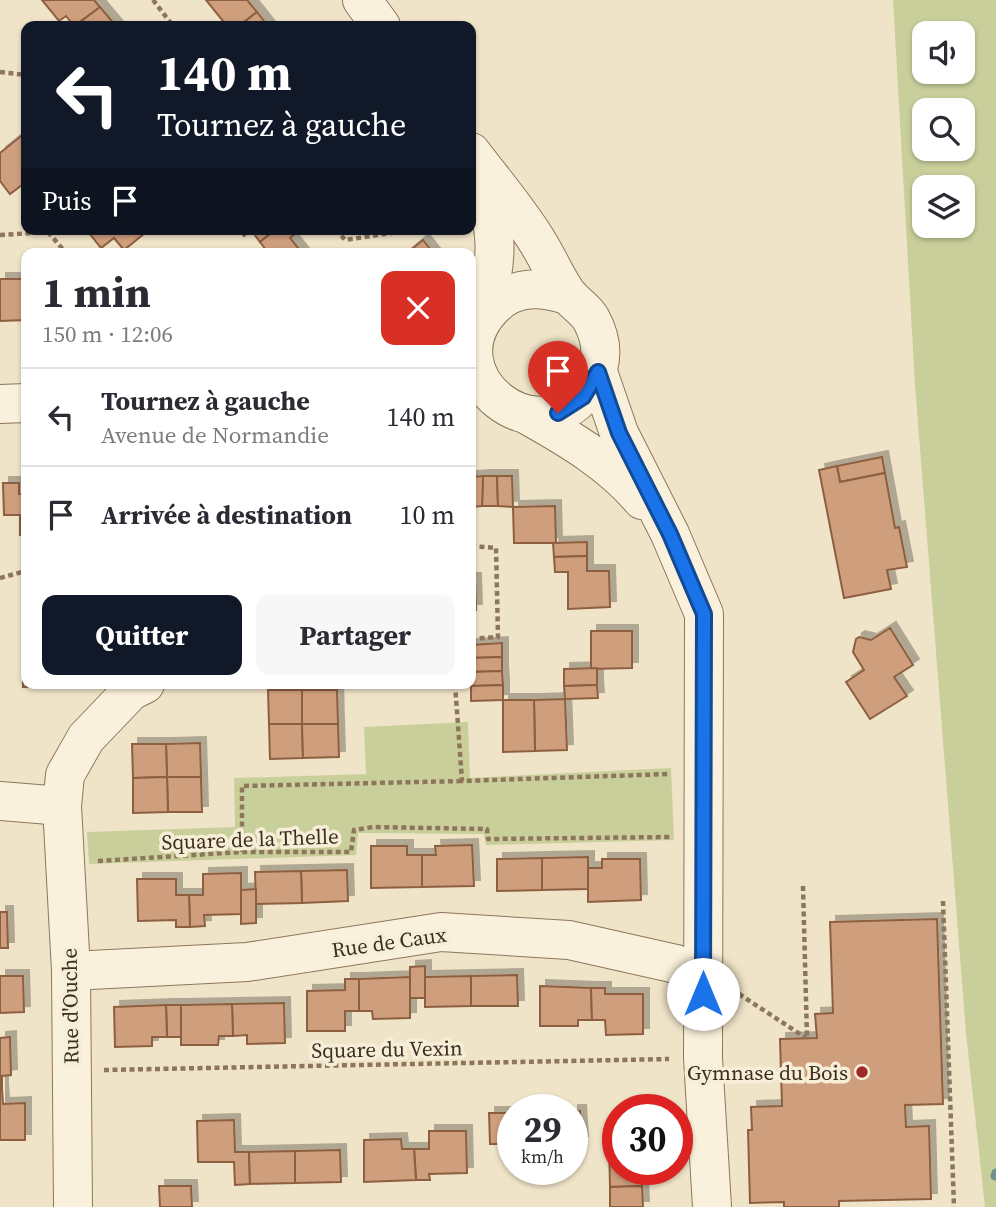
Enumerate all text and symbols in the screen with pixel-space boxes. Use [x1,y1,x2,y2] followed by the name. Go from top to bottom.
[912,21,975,238] map controls
[912,21,975,84] button: sound
[157,39,292,106] text: 140 m
[42,49,133,140] icon: left
[912,98,975,161] button: search
[157,103,406,147] text: Tournez à gauche
[912,175,975,238] button: layers
[106,182,144,220] icon: arrive
[42,183,92,219] text: Puis
[42,263,151,321] text: 1 min
[381,271,455,345] button: close
[42,318,173,350] text: 150 m · 12:06
[528,341,588,413] pin
[539,352,577,390] icon: arrive
[101,383,310,419] text: Tournez à gauche
[42,398,80,436] icon: left
[387,399,455,435] text: 140 m
[101,419,329,451] text: Avenue de Normandie
[42,496,80,534] icon: arrive
[101,497,352,533] text: Arrivée à destination
[400,497,455,533] text: 10 m
[42,595,242,675] button: Quitter
[256,595,455,675] button: Partager
[161,821,339,857] street label: Square de la Thelle
[330,920,448,964] street label: Rue de Caux
[54,948,86,1064] street label: Rue d'Ouche
[666,957,740,1031] position arrow
[311,1033,463,1065] street label: Square du Vexin
[687,1058,848,1087] place label: Gymnase du Bois
[854,1064,870,1080] marker: Gymnase du Bois
[602,1094,693,1185] speed limit sign: 30
[524,1106,561,1154] text: 29
[521,1144,564,1169] text: km/h

